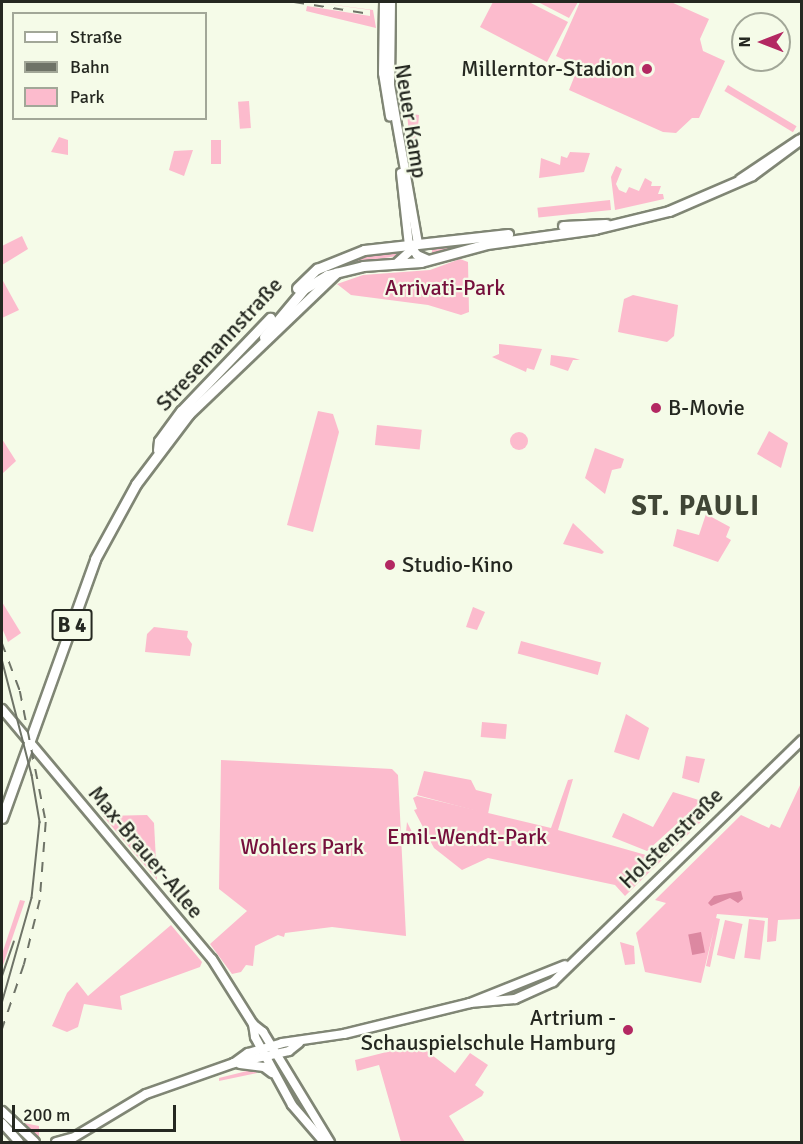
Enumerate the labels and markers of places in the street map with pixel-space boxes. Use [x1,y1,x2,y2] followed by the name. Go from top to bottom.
[461,56,635,82] place label: Millerntor-Stadion
[640,62,654,76] marker: Millerntor-Stadion
[668,395,745,421] place label: B-Movie
[649,401,663,415] marker: B-Movie
[402,552,513,578] place label: Studio-Kino
[383,558,397,572] marker: Studio-Kino
[361,1004,616,1056] place label: Artrium - Schauspielschule Hamburg
[621,1023,635,1037] marker: Artrium - Schauspielschule Hamburg

